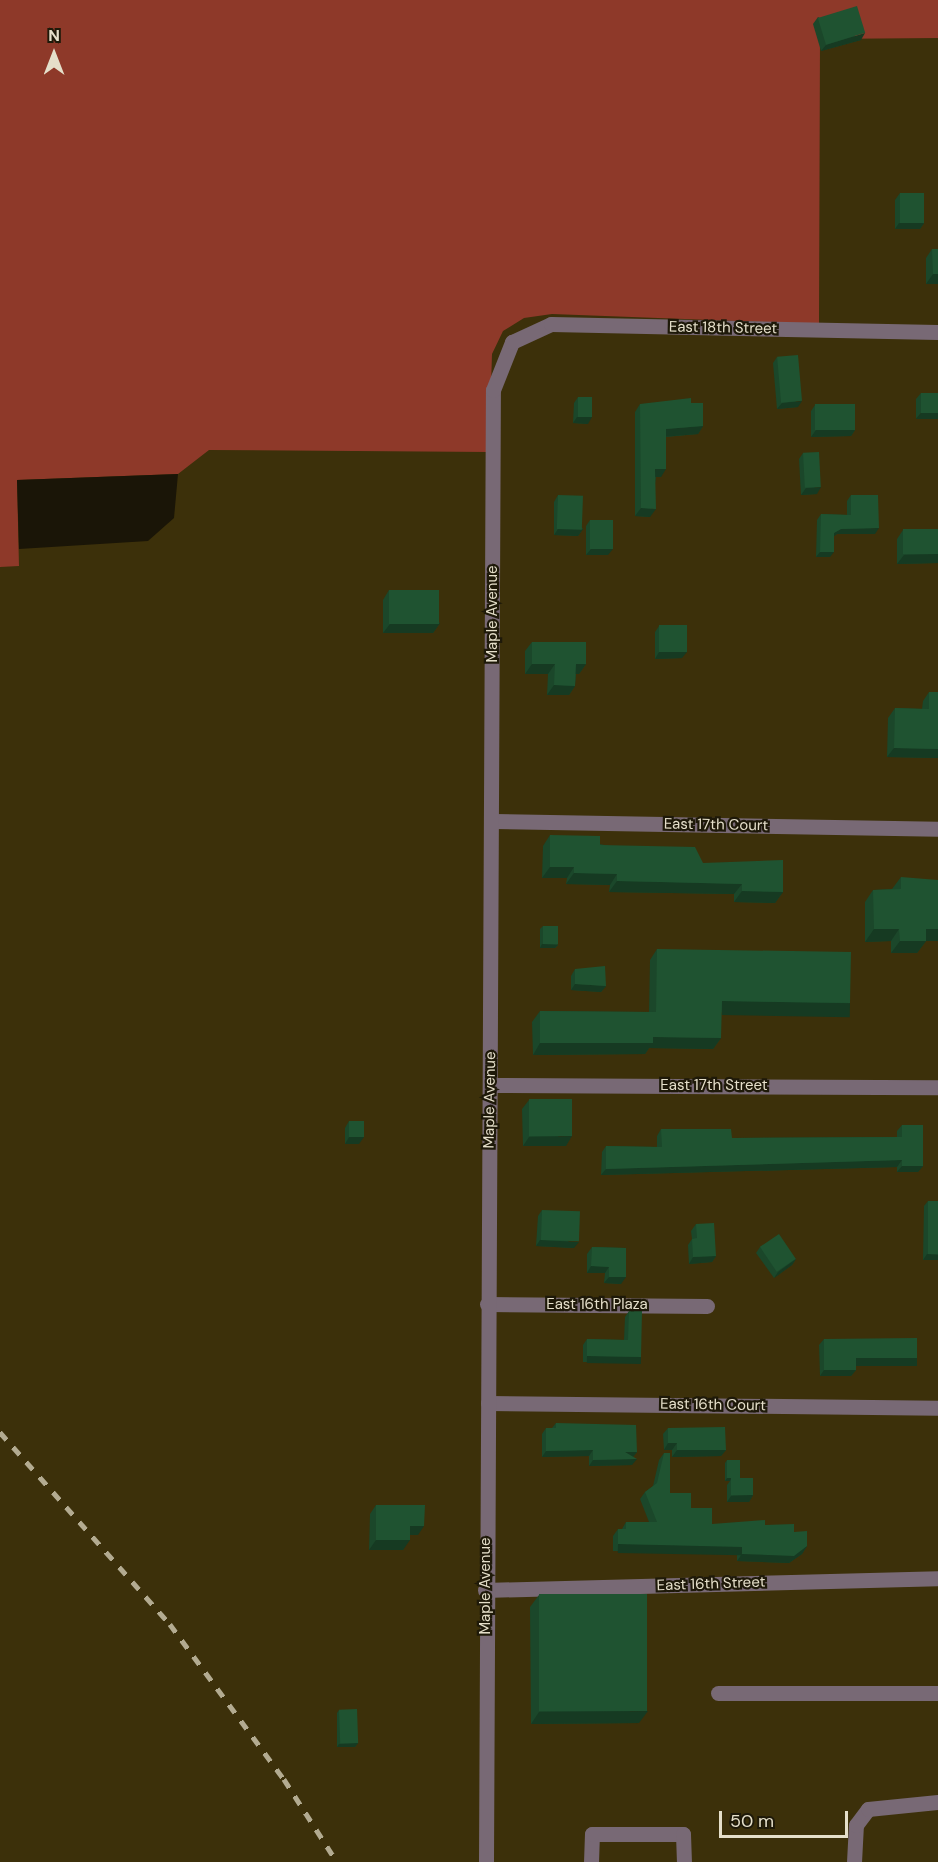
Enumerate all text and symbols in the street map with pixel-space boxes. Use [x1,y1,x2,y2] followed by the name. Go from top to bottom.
[24,24,84,84] north arrow
[48,25,60,46] text: N
[669,318,777,338] street label: East 18th Street
[484,566,502,662] street label: Maple Avenue
[664,815,768,835] street label: East 17th Court
[480,1051,500,1149] street label: Maple Avenue
[660,1077,768,1095] street label: East 17th Street
[546,1296,648,1314] street label: East 16th Plaza
[660,1395,766,1415] street label: East 16th Court
[477,1538,495,1634] street label: Maple Avenue
[656,1573,766,1595] street label: East 16th Street
[722,1799,851,1837] scale bar
[730,1809,774,1833] text: 50 m

